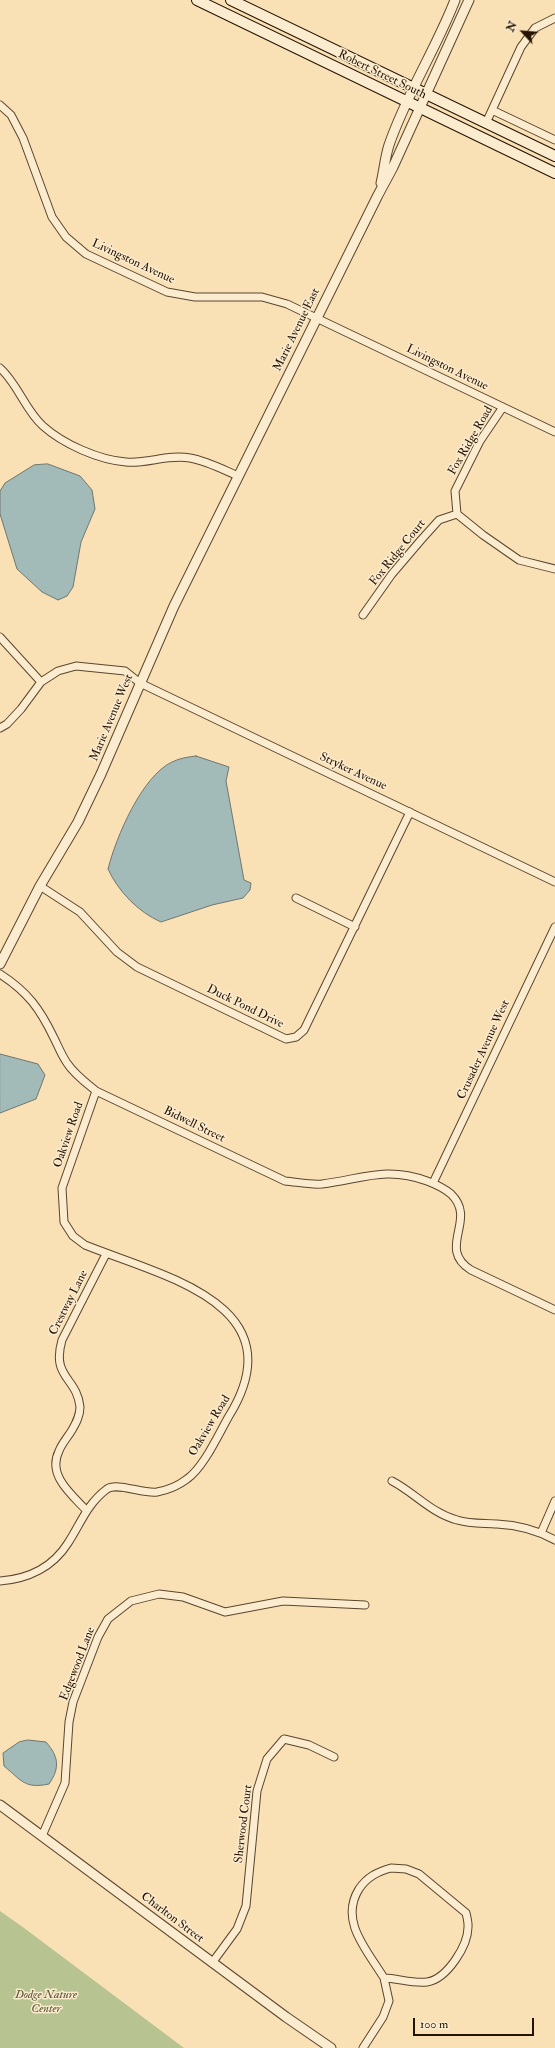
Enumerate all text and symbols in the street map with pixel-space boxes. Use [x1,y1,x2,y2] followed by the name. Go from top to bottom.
[503,12,543,52] north arrow
[504,19,520,34] text: N
[336,47,428,103] street label: Robert Street South
[89,237,177,287] street label: Livingston Avenue
[271,286,323,374] street label: Marie Avenue East
[404,342,490,394] street label: Livingston Avenue
[446,404,496,478] street label: Fox Ridge Road
[367,517,429,589] street label: Fox Ridge Court
[87,672,137,764] street label: Marie Avenue West
[317,750,389,794] street label: Stryker Avenue
[204,982,286,1032] street label: Duck Pond Drive
[455,998,513,1102] street label: Crusader Avenue West
[51,1100,87,1170] street label: Oakview Road
[161,1104,227,1146] street label: Bidwell Street
[46,1268,92,1338] street label: Crestway Lane
[186,1393,234,1459] street label: Oakview Road
[57,1625,99,1703] street label: Edgewood Lane
[232,1784,256,1864] street label: Sherwood Court
[138,1890,206,1946] street label: Charlton Street
[15,1988,77,2016] park label: Dodge Nature Center
[415,2010,536,2036] scale bar
[420,2017,448,2032] text: 100 m

